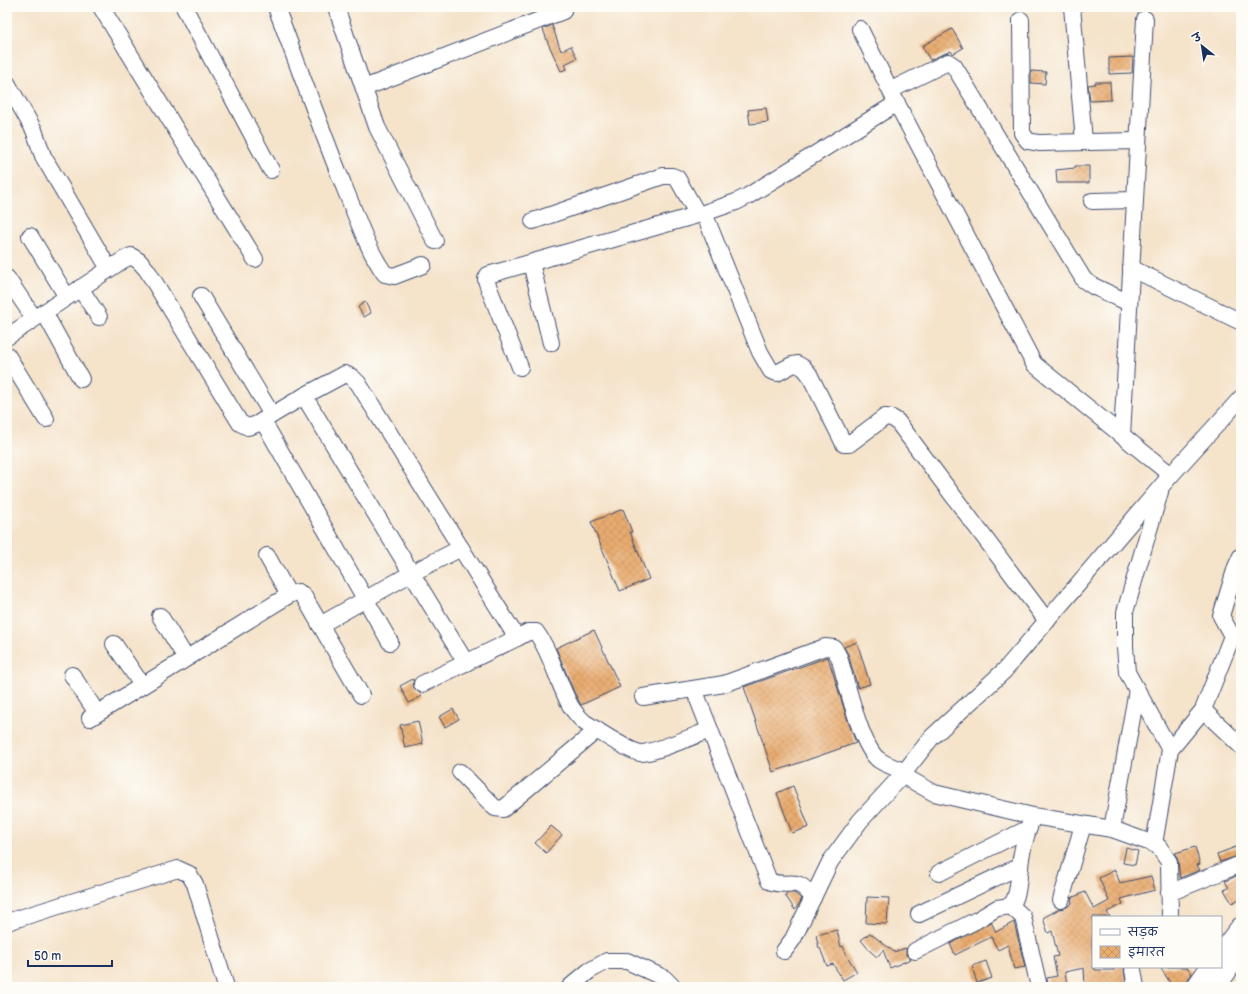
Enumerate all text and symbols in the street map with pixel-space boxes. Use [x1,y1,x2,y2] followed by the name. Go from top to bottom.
[1182,26,1222,66] north arrow
[1190,29,1205,46] text: उ
[1092,916,1222,968] legend
[1127,925,1159,940] text: सड़क
[28,942,112,968] scale bar
[1128,945,1166,960] text: इमारत
[34,949,61,964] text: 50 m

